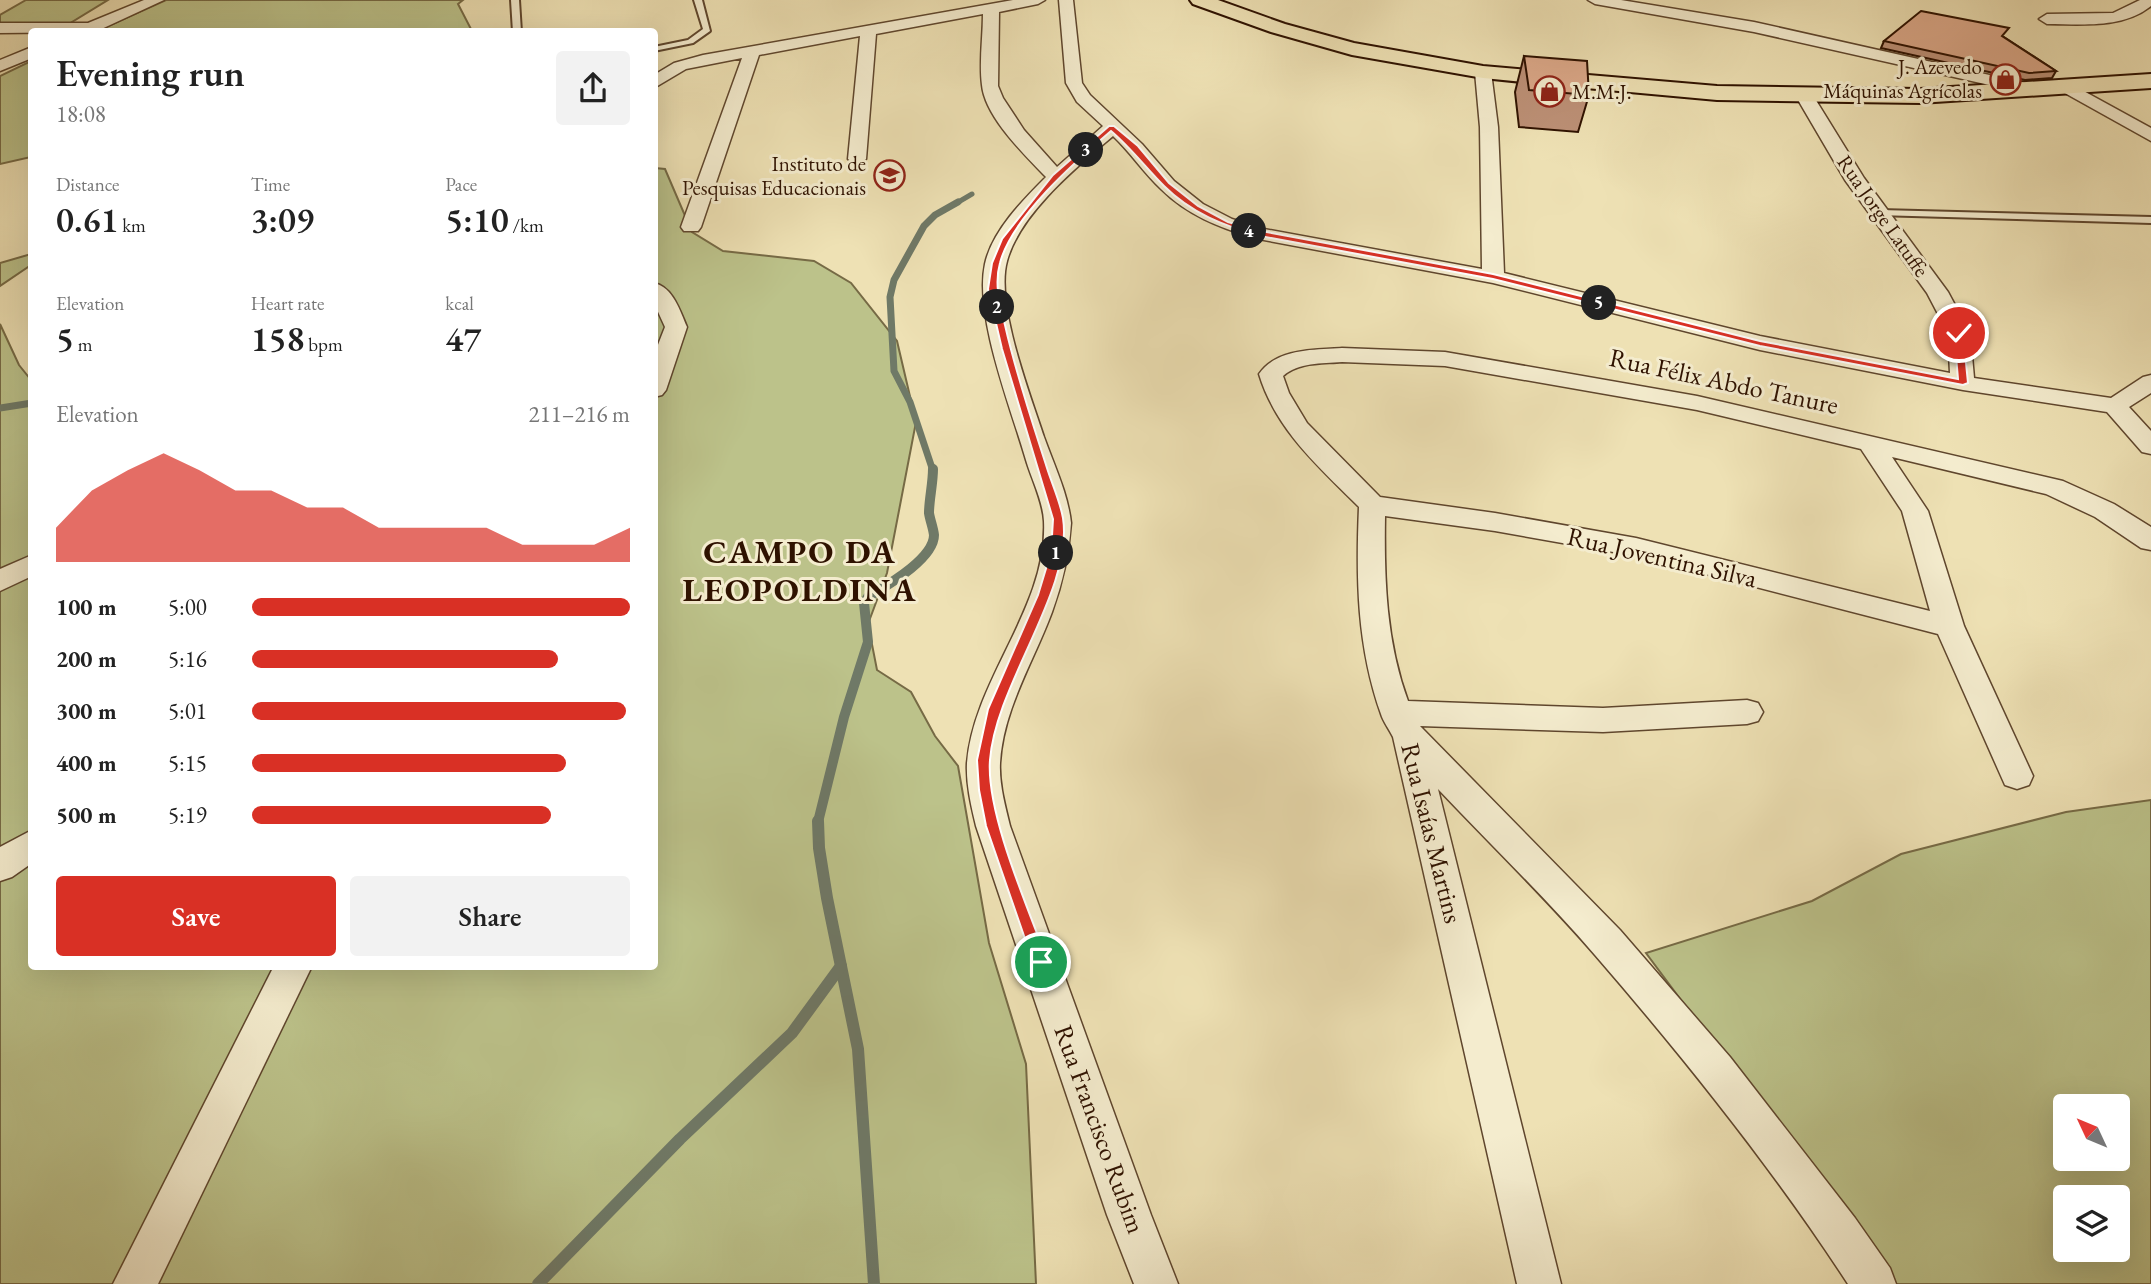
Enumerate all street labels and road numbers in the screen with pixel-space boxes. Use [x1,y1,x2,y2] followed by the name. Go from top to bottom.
[1831,150,1935,282] street label: Rua Jorge Latuffe
[1606,340,1842,422] street label: Rua Félix Abdo Tanure
[1564,519,1761,595] street label: Rua Joventina Silva
[1393,739,1471,927] street label: Rua Isaías Martins
[1046,1020,1154,1238] street label: Rua Francisco Rubim

